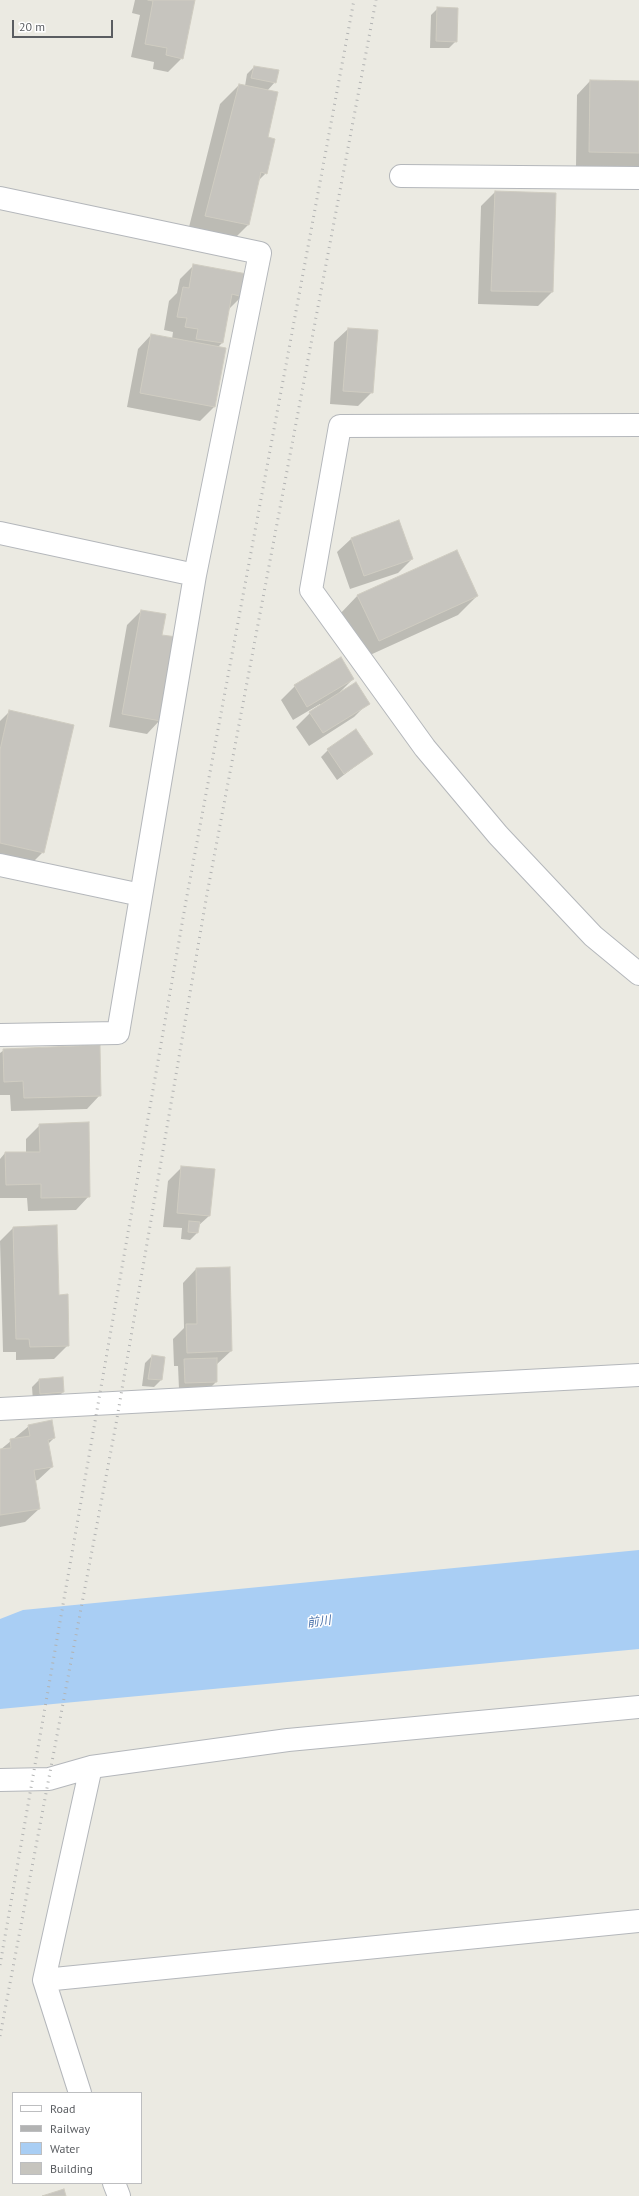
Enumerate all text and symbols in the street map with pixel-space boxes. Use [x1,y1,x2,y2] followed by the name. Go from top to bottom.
[14,12,115,38] scale bar
[19,19,45,34] text: 20 m
[306,1613,332,1631] water label: 前川
[12,2092,142,2184] legend
[50,2101,75,2116] text: Road
[50,2121,90,2136] text: Railway
[50,2141,80,2156] text: Water
[50,2161,93,2176] text: Building

